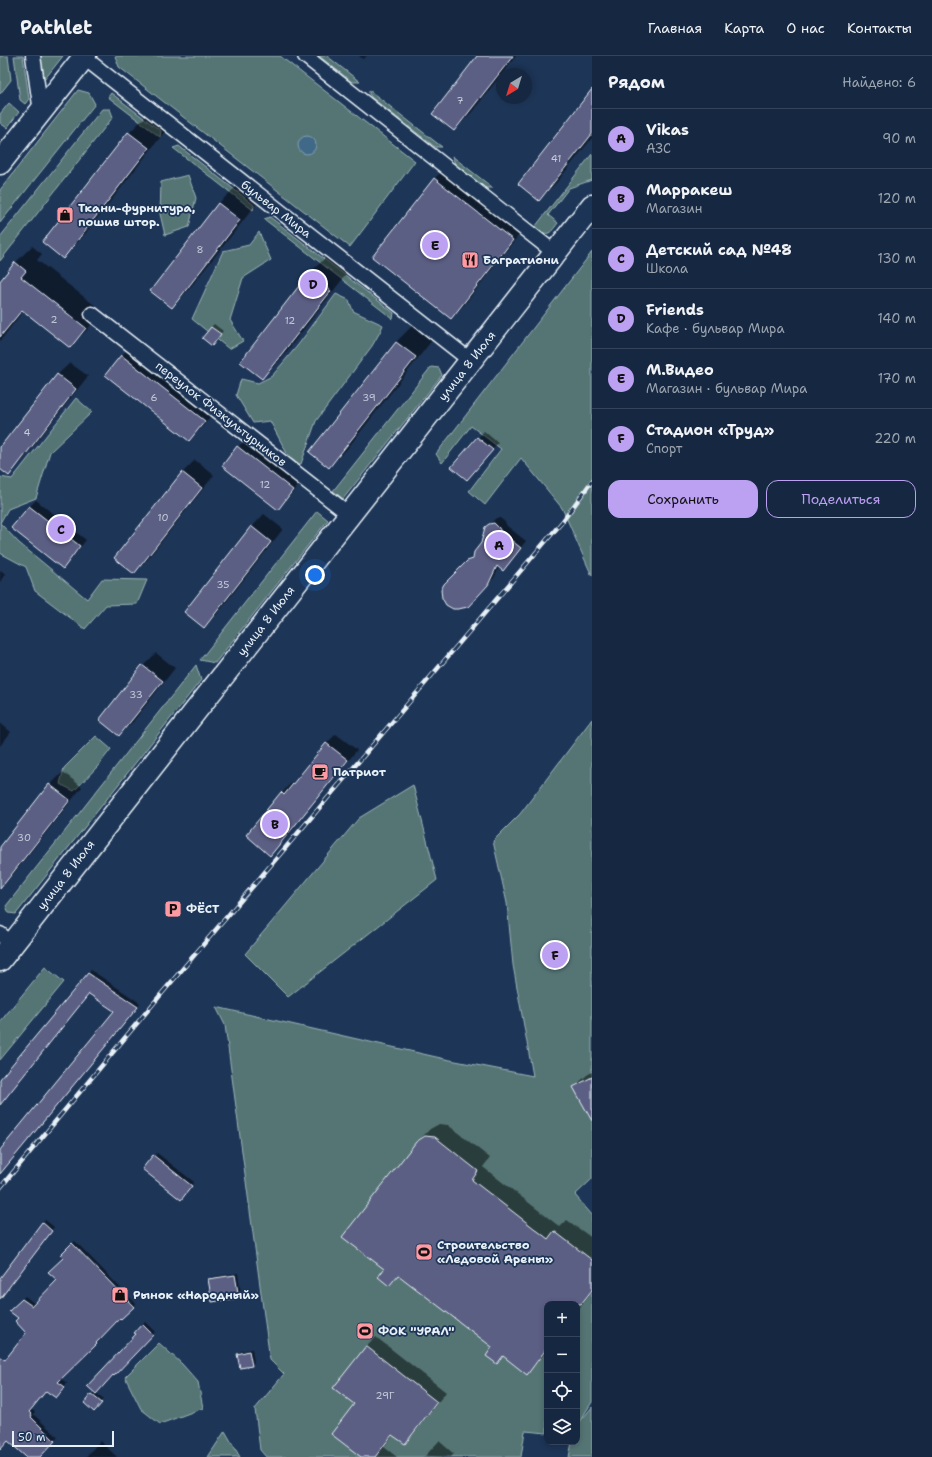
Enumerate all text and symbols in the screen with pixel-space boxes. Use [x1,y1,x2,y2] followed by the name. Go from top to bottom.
[20,15,92,40] text: Pathlet
[648,19,702,37] text: Главная
[724,19,764,37] text: Карта
[786,19,825,37] text: О нас
[847,19,912,37] text: Контакты
[496,68,532,104] north arrow
[608,71,665,93] text: Рядом
[842,74,916,91] text: Найдено: 6
[457,94,464,107] house number: 7
[646,120,689,140] text: Vikas
[616,130,626,147] text: A
[882,130,916,147] text: 90 m
[646,140,671,157] text: АЗС
[551,152,561,165] house number: 41
[237,176,315,242] street label: бульвар Мира
[646,180,732,200] text: Марракеш
[617,190,625,207] text: B
[878,190,916,207] text: 120 m
[78,200,195,230] place label: Ткани-фурнитура, пошив штор.
[646,200,702,217] text: Магазин
[55,205,75,225] shop icon: Ткани-фурнитура, пошив штор.
[422,230,448,260] pin: E
[646,240,792,260] text: Детский сад №48
[197,243,204,256] house number: 8
[460,250,480,270] restaurant icon: Багратиони
[617,250,625,267] text: C
[878,250,916,267] text: 130 m
[483,252,560,268] place label: Багратиони
[646,260,688,277] text: Школа
[300,269,326,299] pin: D
[646,300,704,320] text: Friends
[616,310,626,327] text: D
[877,310,916,327] text: 140 m
[51,313,58,326] house number: 2
[285,314,295,327] house number: 12
[646,320,785,337] text: Кафе · бульвар Мира
[435,328,499,404] street label: улица 8 Июля
[152,358,290,470] street label: переулок Физкультурников
[646,360,714,380] text: М.Видео
[617,370,625,387] text: E
[878,370,916,387] text: 170 m
[646,380,807,397] text: Магазин · бульвар Мира
[151,391,158,404] house number: 6
[362,391,376,404] house number: 39
[646,420,774,440] text: Стадион «Труд»
[24,426,31,439] house number: 4
[617,430,625,447] text: F
[874,430,916,447] text: 220 m
[646,440,682,457] text: Спорт
[260,478,270,491] house number: 12
[608,480,758,518] button: Сохранить
[766,480,916,518] button: Поделиться
[158,511,168,524] house number: 10
[48,514,74,544] pin: C
[486,530,512,560] pin: A
[305,565,325,585] your location
[217,578,229,591] house number: 35
[234,583,298,659] street label: улица 8 Июля
[129,688,143,701] house number: 33
[310,762,330,782] cafe icon: Патриот
[333,764,387,780] place label: Патриот
[262,809,288,839] pin: B
[17,831,31,844] house number: 30
[34,837,98,913] street label: улица 8 Июля
[163,899,183,919] parking icon: ФЁСТ
[186,901,220,917] place label: ФЁСТ
[542,940,568,970] pin: F
[437,1237,553,1267] place label: Строительство «Ледовой Арены»
[414,1242,434,1262] sports icon: Строительство «Ледовой Арены»
[110,1285,130,1305] shop icon: Рынок «Народный»
[133,1287,259,1303] place label: Рынок «Народный»
[544,1301,580,1445] map controls
[544,1301,580,1337] button: +
[355,1321,375,1341] sports icon: ФОК "УРАЛ"
[378,1323,454,1339] place label: ФОК "УРАЛ"
[544,1337,580,1373] button: −
[544,1373,580,1409] button: locate
[376,1389,395,1402] house number: 29Г
[544,1409,580,1445] button: layers
[12,1429,114,1448] scale bar
[18,1430,46,1445] text: 50 m

